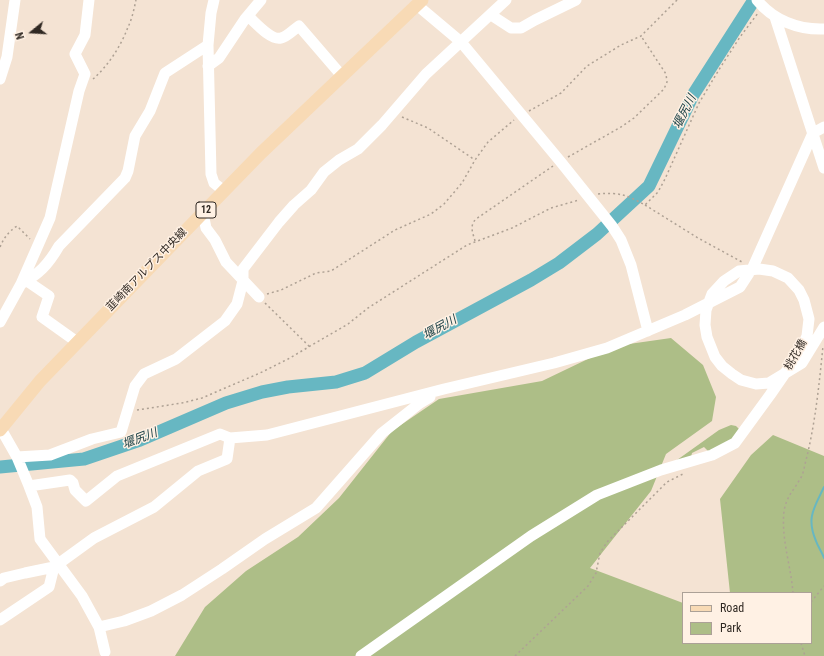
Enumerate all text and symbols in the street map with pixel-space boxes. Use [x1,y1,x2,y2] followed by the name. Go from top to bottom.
[12,12,52,52] north arrow
[13,31,27,41] text: N
[670,93,700,131] water label: 堰尻川
[196,202,216,218] road number: 12
[104,226,190,314] street label: 韮崎南アルプス中央線
[421,313,459,343] water label: 堰尻川
[782,337,810,373] street label: 桃花橋
[121,426,159,452] water label: 堰尻川
[682,592,812,644] legend
[720,601,744,615] text: Road
[720,621,741,635] text: Park

